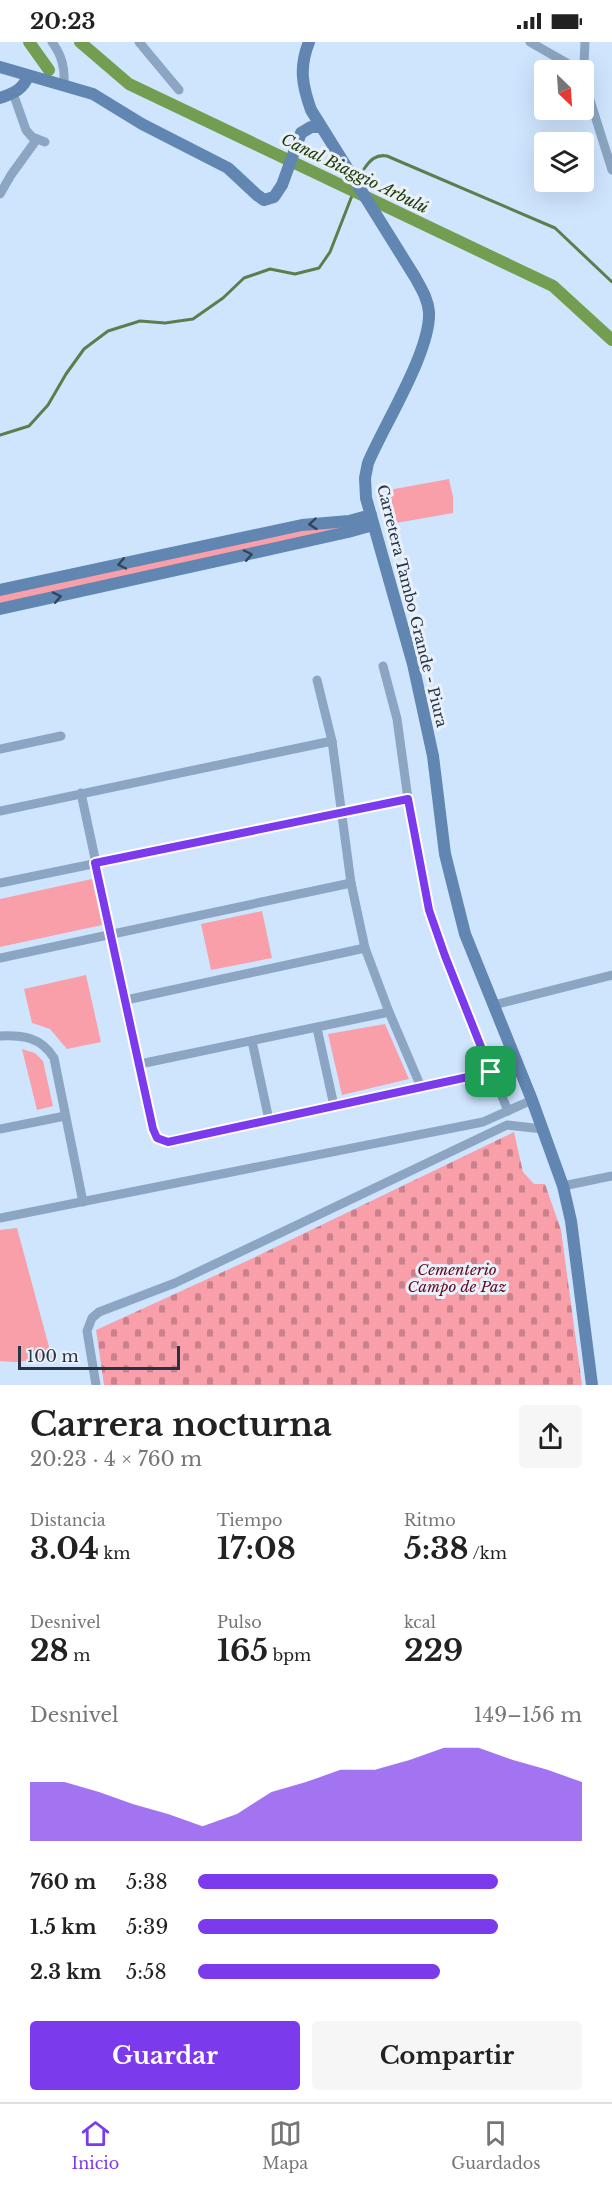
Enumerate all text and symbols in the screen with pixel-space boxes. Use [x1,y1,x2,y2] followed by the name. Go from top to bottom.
[30,8,96,35] text: 20:23
[534,60,594,120] north arrow
[534,60,594,192] map controls
[278,129,432,217] water label: Canal Biaggio Arbulú
[534,132,594,192] button: layers
[373,483,452,730] street label: Carretera Tambo Grande - Piura
[308,517,318,530] one-way arrow
[242,549,252,562] one-way arrow
[117,556,127,569] one-way arrow
[52,591,62,604] one-way arrow
[465,1046,516,1097] pin
[474,1055,507,1088] icon: arrive
[408,1260,507,1296] park label: Cementerio Campo de Paz
[18,1343,180,1370] scale bar
[27,1346,79,1366] text: 100 m
[30,1404,332,1445] text: Carrera nocturna
[519,1405,582,1468] button: share
[30,1447,202,1471] text: 20:23 · 4 × 760 m
[30,1510,106,1530] text: Distancia
[217,1510,282,1530] text: Tiempo
[404,1510,456,1530] text: Ritmo
[30,1530,99,1567] text: 3.04
[217,1530,296,1567] text: 17:08
[404,1530,469,1567] text: 5:38
[99,1543,131,1563] text: km
[469,1543,507,1563] text: /km
[30,1612,101,1632] text: Desnivel
[217,1612,262,1632] text: Pulso
[404,1612,436,1632] text: kcal
[30,1632,69,1669] text: 28
[217,1632,268,1669] text: 165
[404,1632,463,1669] text: 229
[69,1645,90,1665] text: m
[268,1645,311,1665] text: bpm
[30,1703,118,1727] text: Desnivel
[474,1703,582,1727] text: 149–156 m
[30,1870,96,1894] text: 760 m
[126,1870,168,1894] text: 5:38
[30,1915,97,1939] text: 1.5 km
[126,1915,168,1939] text: 5:39
[30,1960,102,1984] text: 2.3 km
[126,1960,167,1984] text: 5:58
[30,2021,300,2090] button: Guardar
[312,2021,582,2090] button: Compartir
[72,2117,119,2173] tab: Inicio
[262,2117,308,2173] tab: Mapa
[451,2117,540,2173] tab: Guardados

